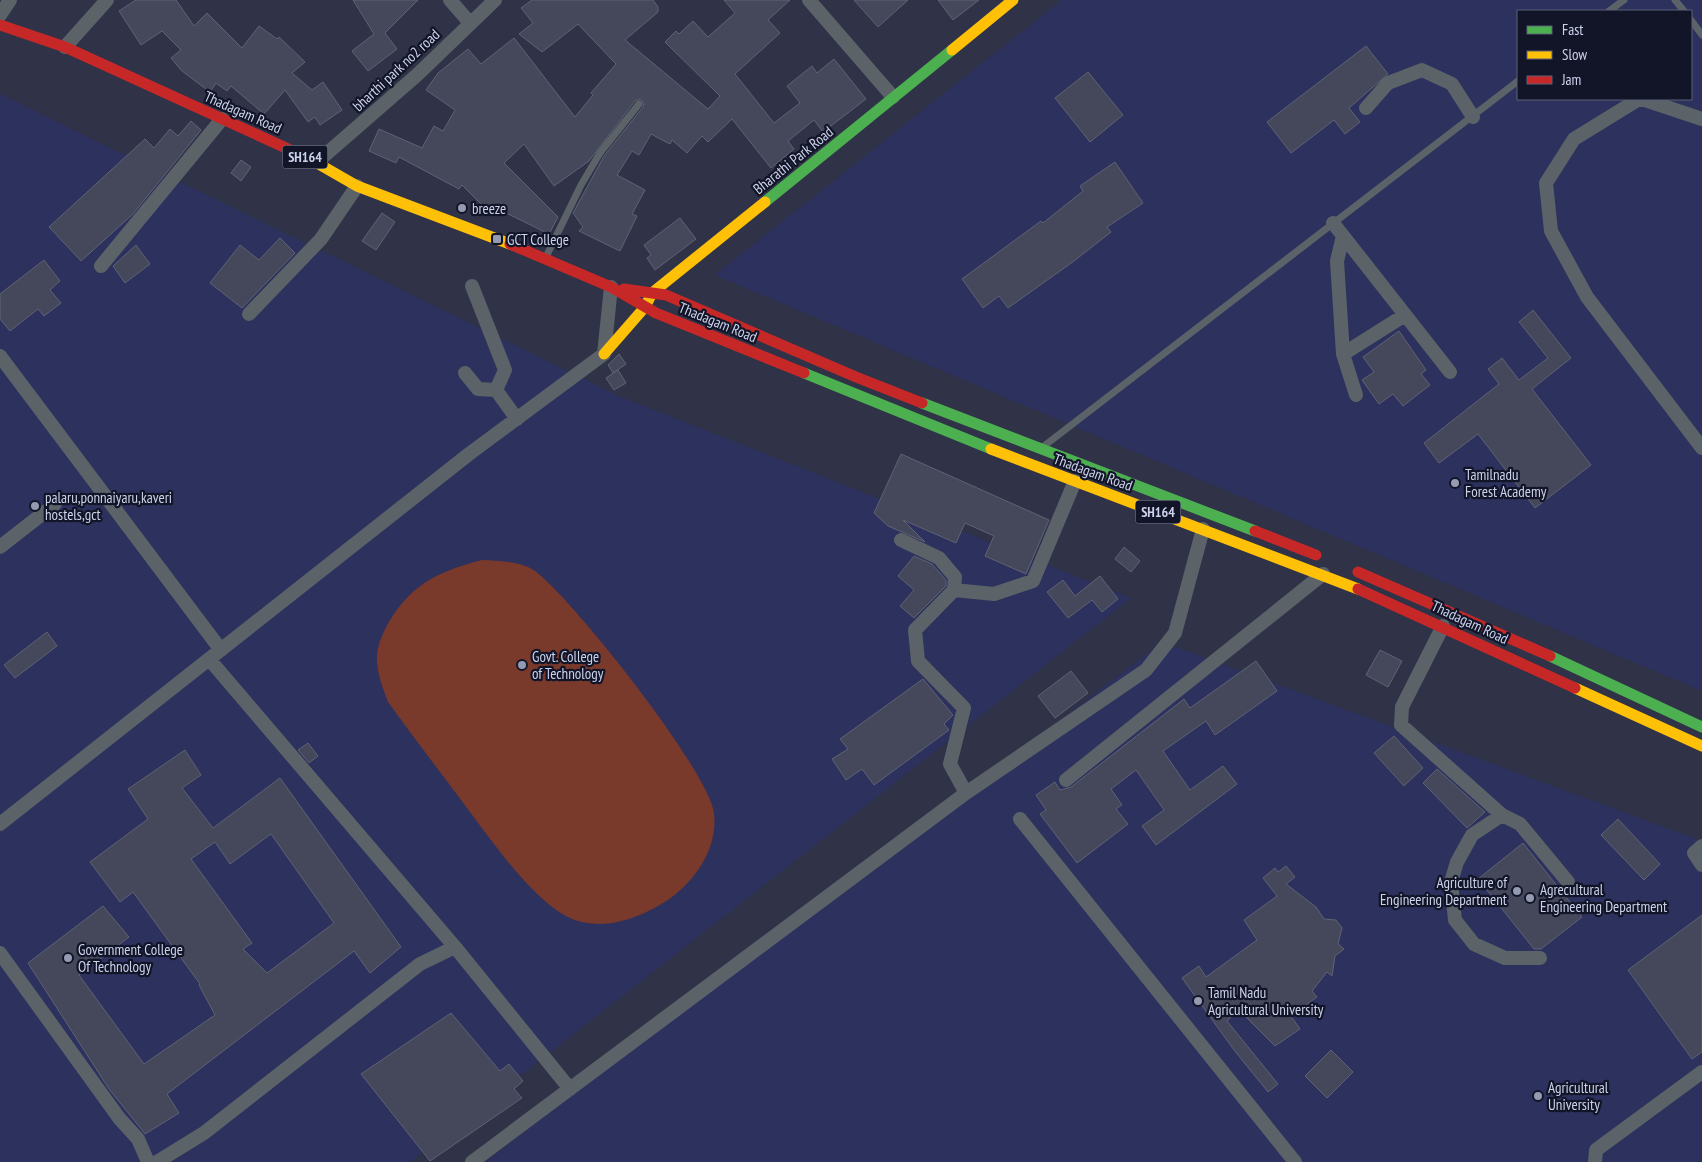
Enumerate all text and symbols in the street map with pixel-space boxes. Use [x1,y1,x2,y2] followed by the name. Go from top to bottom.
[1517,10,1692,100] legend
[1562,20,1583,39] text: Fast
[349,25,443,115] street label: bharthi park no2 road
[1562,45,1587,64] text: Slow
[1561,70,1581,89] text: Jam
[201,86,285,138] street label: Thadagam Road
[749,122,837,198] street label: Bharathi Park Road
[282,146,328,168] road number: SH164
[472,199,506,218] place label: breeze
[456,202,468,214] marker: breeze
[507,230,569,249] place label: GCT College
[491,233,503,245] marker: GCT College
[676,298,760,346] street label: Thadagam Road
[1051,449,1135,495] street label: Thadagam Road
[1465,465,1547,501] place label: Tamilnadu Forest Academy
[1449,477,1461,489] marker: Tamilnadu Forest Academy
[45,488,172,524] place label: palaru,ponnaiyaru,kaveri hostels,gct
[29,500,41,512] marker: palaru,ponnaiyaru,kaveri hostels,gct
[1136,501,1180,524] road number: SH164
[1428,596,1512,648] street label: Thadagam Road
[532,647,604,683] place label: Govt. College of Technology
[516,659,528,671] marker: Govt. College of Technology
[1380,873,1508,909] place label: Agriculture of Engineering Department
[1540,880,1667,916] place label: Agrecultural Engineering Department
[1511,885,1523,897] marker: Agriculture of Engineering Department
[1524,892,1536,904] marker: Agrecultural Engineering Department
[78,940,183,976] place label: Government College Of Technology
[62,952,74,964] marker: Government College Of Technology
[1208,983,1324,1019] place label: Tamil Nadu Agricultural University
[1192,995,1204,1007] marker: Tamil Nadu Agricultural University
[1548,1078,1609,1114] place label: Agricultural University
[1532,1090,1544,1102] marker: Agricultural University

